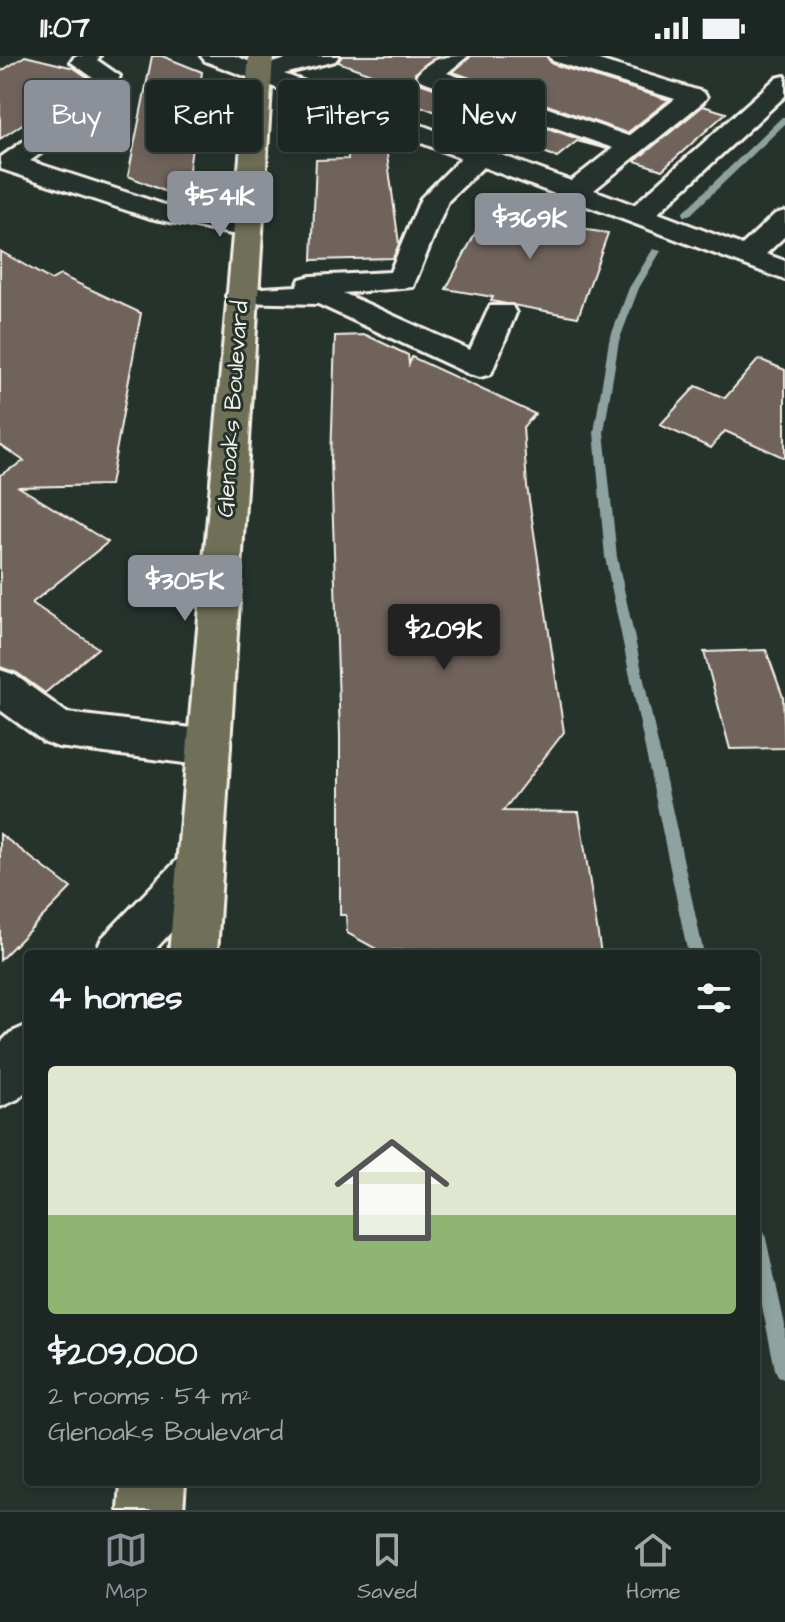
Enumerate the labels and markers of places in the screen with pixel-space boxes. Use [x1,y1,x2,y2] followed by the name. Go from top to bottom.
[164,171,276,239] pin: $541K
[474,193,586,261] pin: $369K
[129,555,241,623] pin: $305K
[388,604,500,672] pin: $209K

